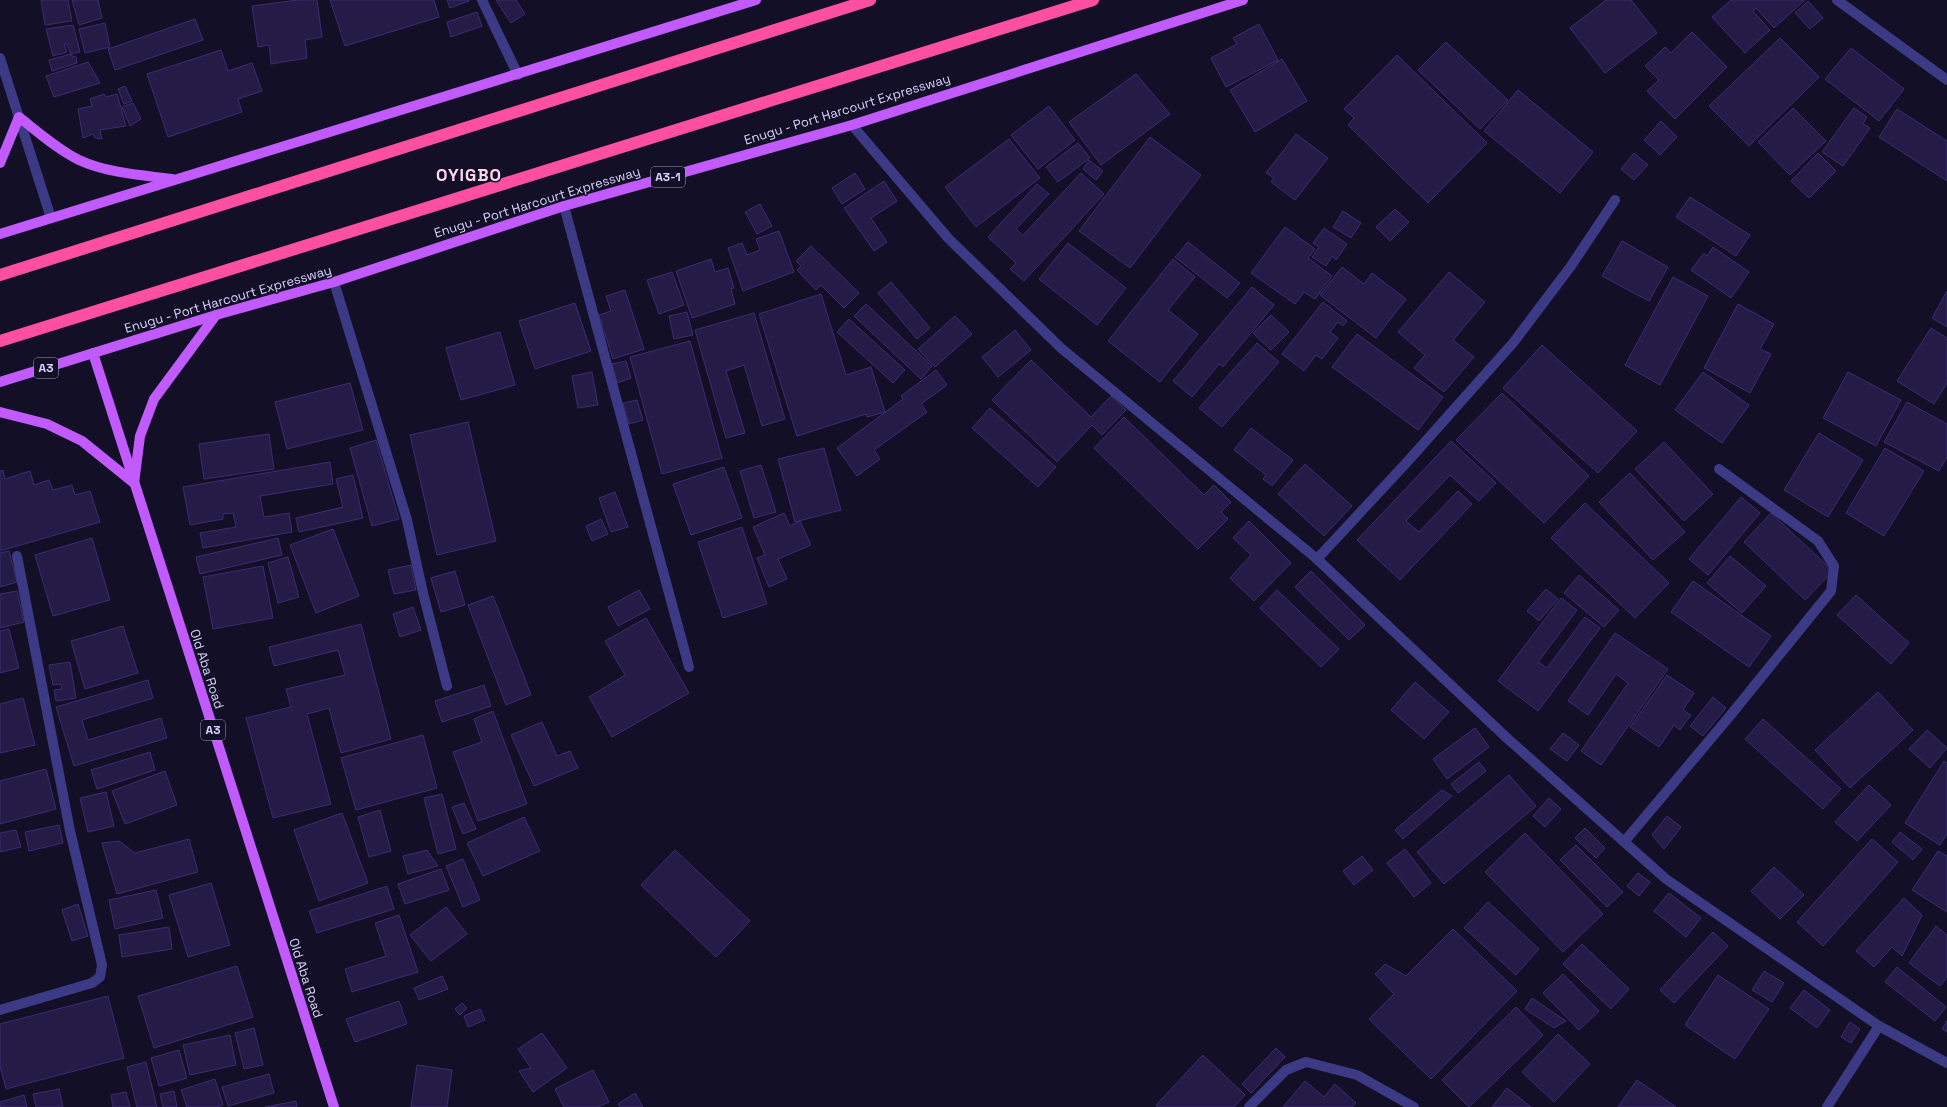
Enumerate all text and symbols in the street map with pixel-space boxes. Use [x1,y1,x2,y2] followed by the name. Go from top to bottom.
[742,69,952,149] street label: Enugu - Port Harcourt Expressway
[432,162,642,242] street label: Enugu - Port Harcourt Expressway
[436,164,502,186] district label: OYIGBO
[651,167,685,187] road number: A3-1
[122,261,334,337] street label: Enugu - Port Harcourt Expressway
[34,358,58,378] road number: A3
[186,627,228,711] street label: Old Aba Road
[201,720,225,740] road number: A3
[285,936,327,1020] street label: Old Aba Road

